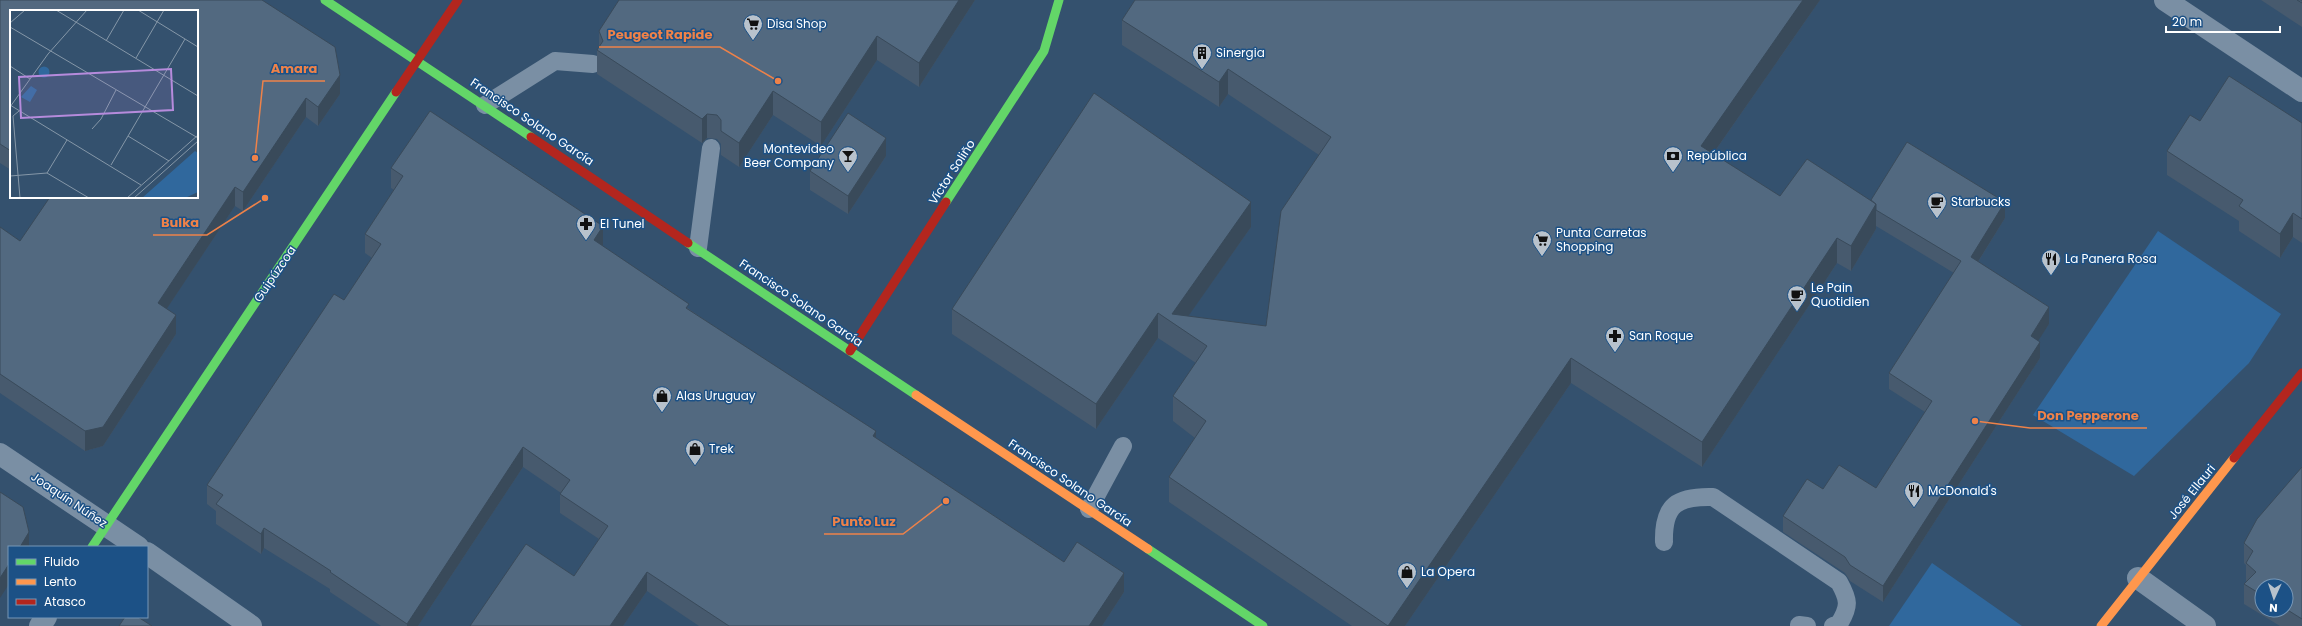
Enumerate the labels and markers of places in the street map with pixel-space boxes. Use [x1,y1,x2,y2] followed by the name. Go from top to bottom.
[742,13,764,41] supermarket icon: Disa Shop
[767,15,827,32] place label: Disa Shop
[599,22,720,47] callout: Peugeot Rapide
[1191,42,1213,70] building icon: Sinergia
[1216,44,1265,61] place label: Sinergia
[263,56,325,81] callout: Amara
[744,140,834,171] place label: Montevideo Beer Company
[837,145,859,173] bar icon: Montevideo Beer Company
[1662,145,1684,173] bank icon: República
[1687,147,1747,164] place label: República
[1926,191,1948,219] cafe icon: Starbucks
[1951,193,2011,210] place label: Starbucks
[153,210,207,235] callout: Bulka
[575,213,597,241] pharmacy icon: El Tunel
[600,215,645,232] place label: El Tunel
[1556,224,1647,255] place label: Punta Carretas Shopping
[1531,229,1553,257] supermarket icon: Punta Carretas Shopping
[2040,248,2062,276] restaurant icon: La Panera Rosa
[2065,250,2157,267] place label: La Panera Rosa
[1811,279,1869,310] place label: Le Pain Quotidien
[1786,284,1808,312] cafe icon: Le Pain Quotidien
[1604,325,1626,353] pharmacy icon: San Roque
[1629,327,1693,344] place label: San Roque
[651,385,673,413] shop icon: Alas Uruguay
[676,387,756,404] place label: Alas Uruguay
[2030,403,2147,428] callout: Don Pepperone
[684,438,706,466] shop icon: Trek
[709,440,734,457] place label: Trek
[1903,480,1925,508] restaurant icon: McDonald's
[1928,482,1997,499] place label: McDonald's
[824,509,903,534] callout: Punto Luz
[1396,561,1418,589] shop icon: La Opera
[1421,563,1475,580] place label: La Opera

